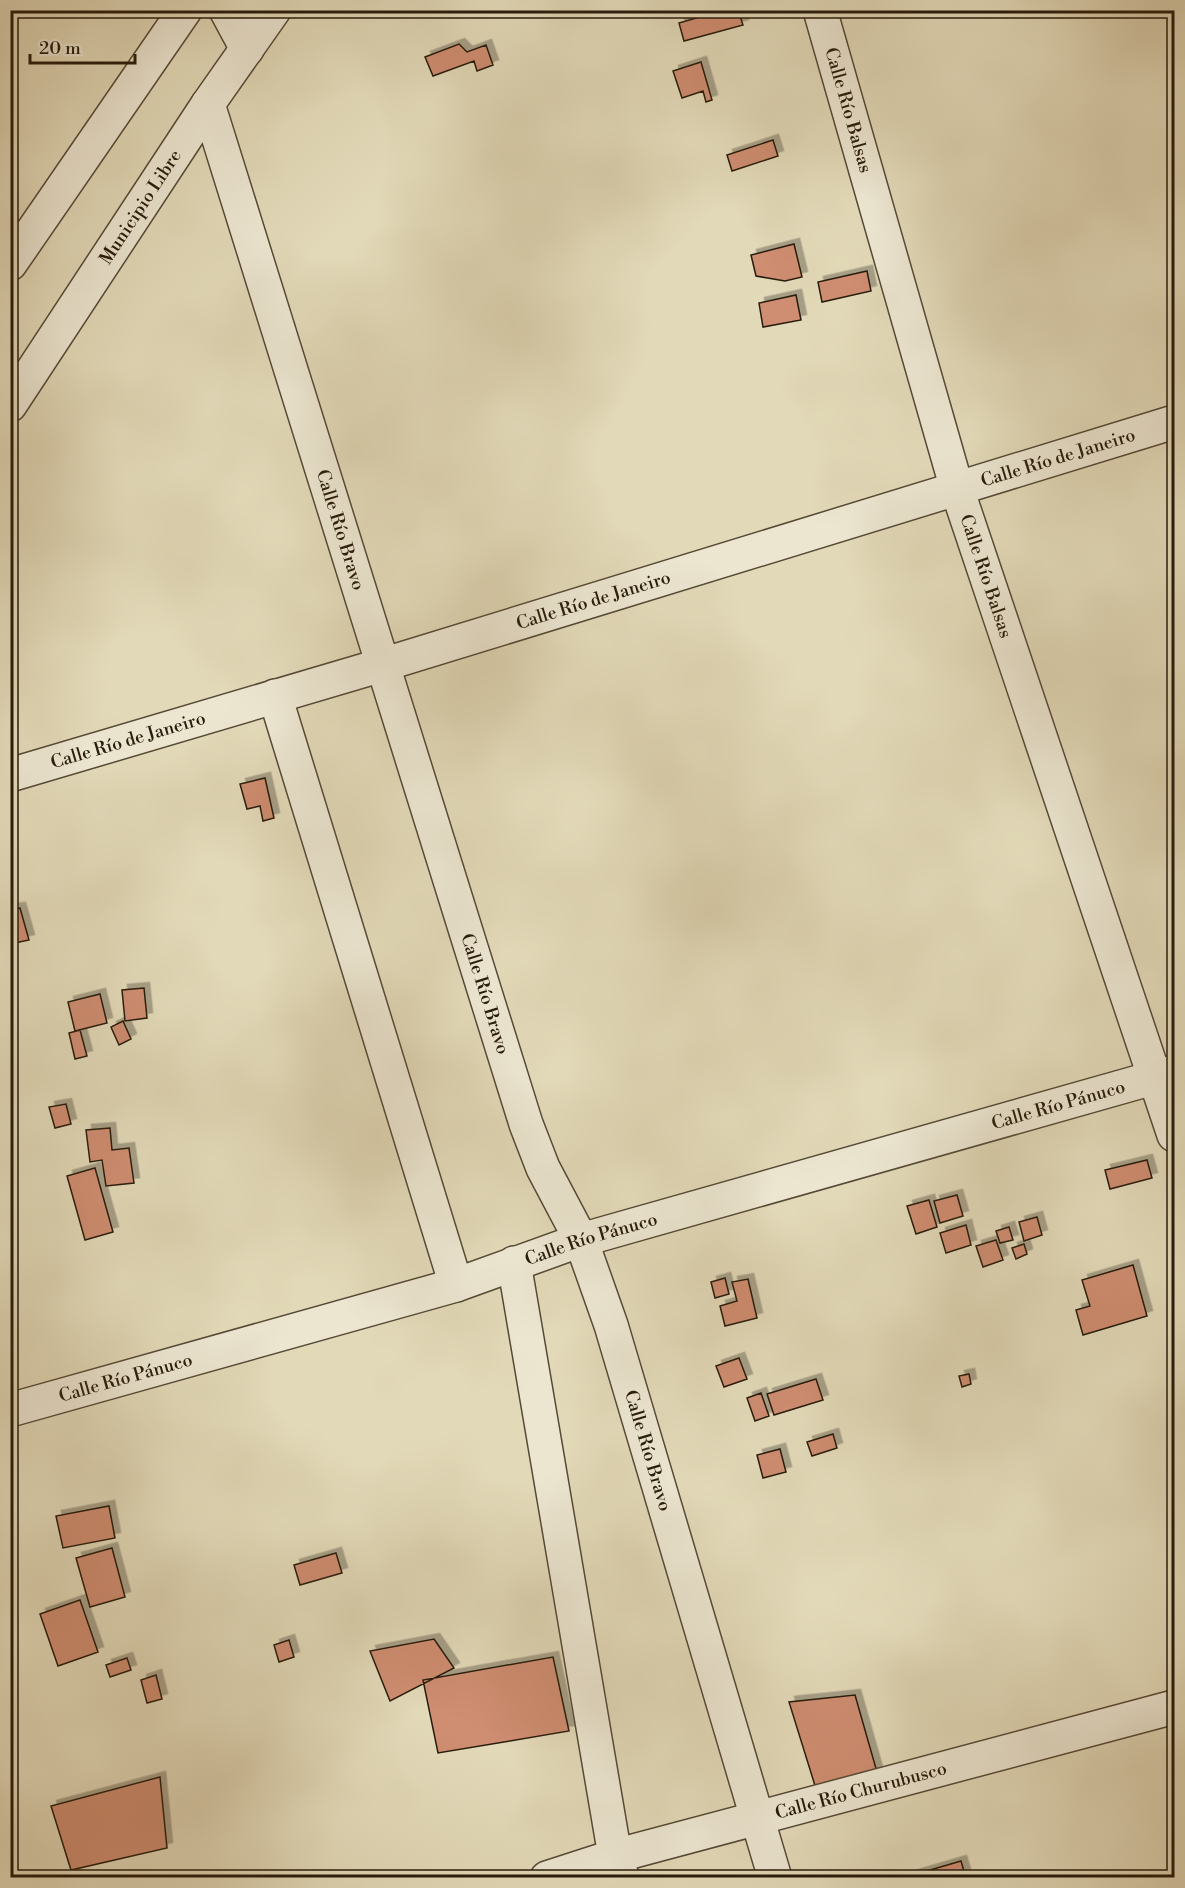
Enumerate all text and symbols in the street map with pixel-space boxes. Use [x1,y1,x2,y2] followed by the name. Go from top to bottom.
[30,27,135,65] scale bar
[39,37,81,60] text: 20 m
[820,45,877,175] street label: Calle Río Balsas
[94,145,186,269] street label: Municipio Libre
[978,423,1138,492] street label: Calle Río de Janeiro
[311,467,370,593] street label: Calle Río Bravo
[955,511,1018,641] street label: Calle Río Balsas
[513,566,673,635] street label: Calle Río de Janeiro
[48,706,208,774] street label: Calle Río de Janeiro
[456,931,515,1057] street label: Calle Río Bravo
[989,1075,1128,1135] street label: Calle Río Pánuco
[522,1207,660,1271] street label: Calle Río Pánuco
[56,1348,195,1407] street label: Calle Río Pánuco
[619,1387,677,1514] street label: Calle Río Bravo
[773,1757,949,1824] street label: Calle Río Churubusco

